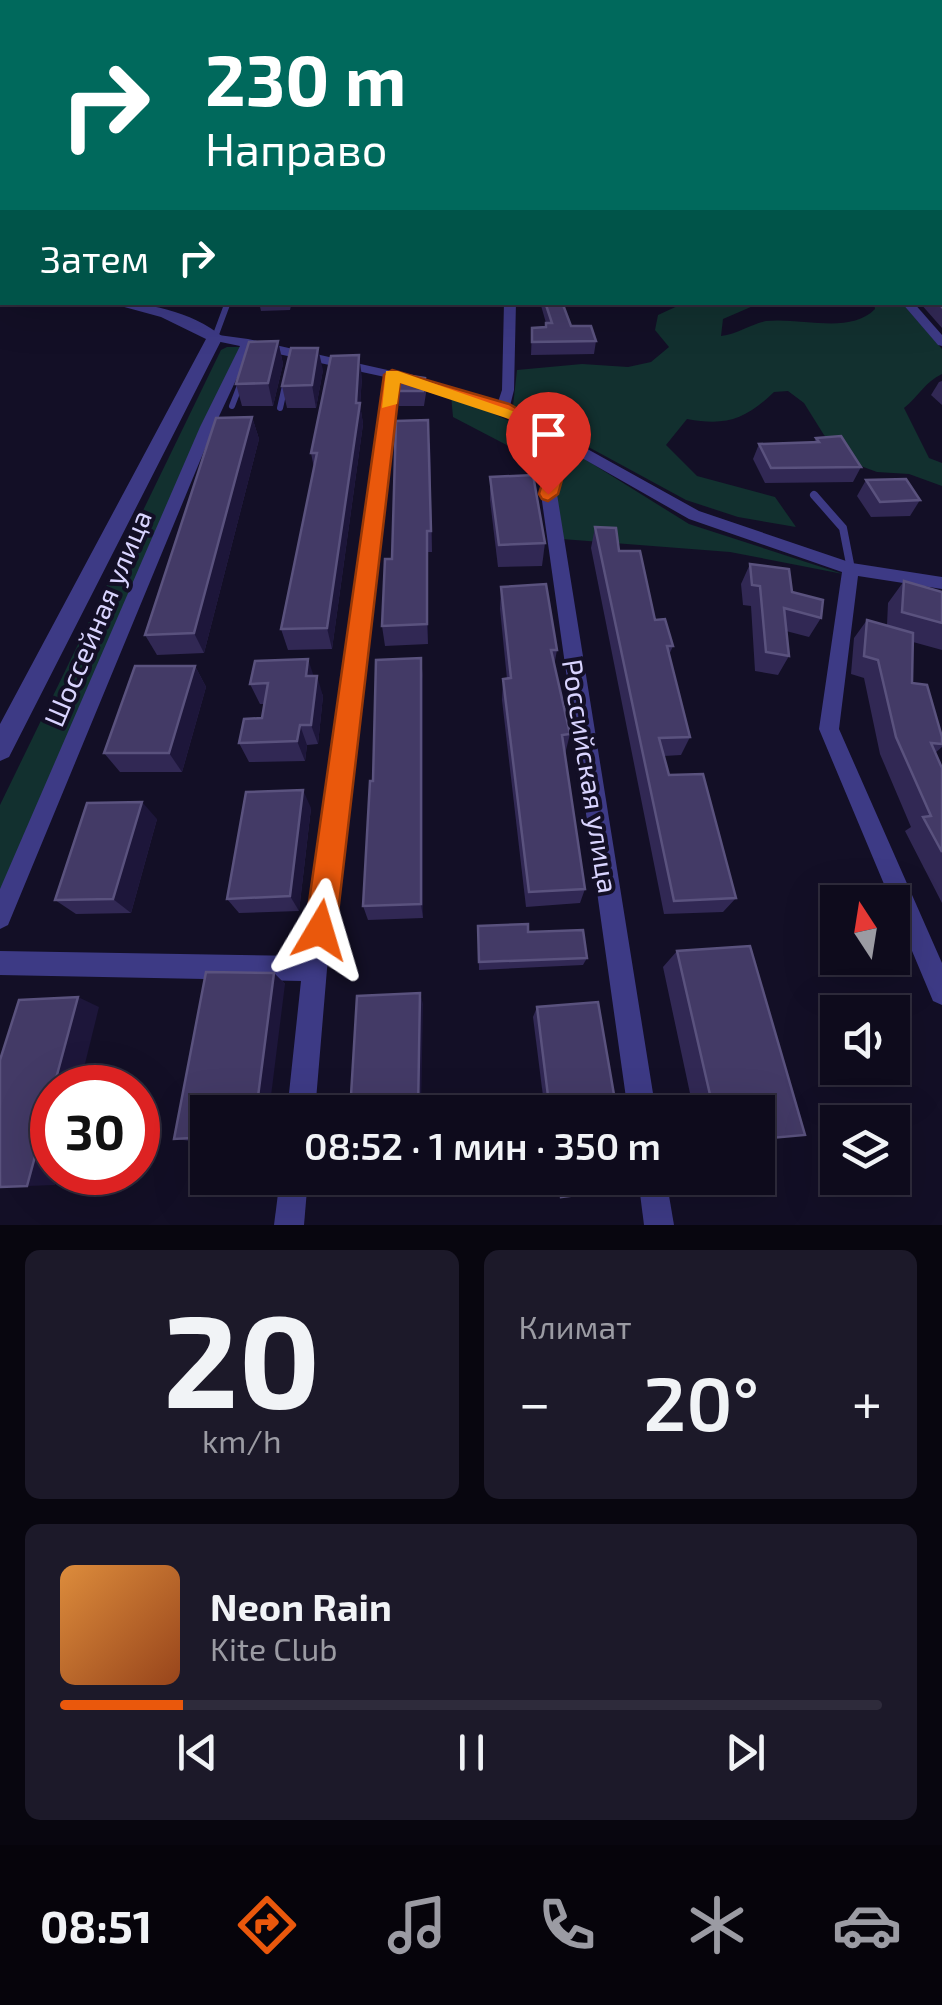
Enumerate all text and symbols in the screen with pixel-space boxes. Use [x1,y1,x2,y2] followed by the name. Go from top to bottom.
[205,36,406,120] text: 230 m
[40,40,170,170] icon: right
[205,121,387,175] text: Направо
[169,230,224,285] icon: right
[40,235,149,281] text: Затем
[506,392,591,495] pin
[521,407,576,462] icon: arrive
[36,505,158,731] street label: Шоссейная улица
[556,657,626,895] street label: Российская улица
[268,878,372,982] position arrow
[820,885,910,975] north arrow
[820,885,910,1195] map controls
[820,995,910,1085] button: sound
[30,1065,160,1195] speed limit sign: 30
[820,1105,910,1195] button: layers
[304,1122,661,1168] text: 08:52 · 1 мин · 350 m
[163,1278,321,1434] text: 20
[519,1307,632,1345] text: Климат
[643,1356,759,1446] text: 20°
[519,1368,551,1434] text: −
[852,1368,882,1434] text: +
[202,1421,281,1459] text: km/h
[210,1583,392,1629] text: Neon Rain
[210,1629,338,1667] text: Kite Club
[170,1725,225,1780] icon: previous
[444,1725,499,1780] icon: pause
[718,1725,773,1780] icon: next
[232,1890,302,1960] icon: directions
[382,1890,452,1960] icon: music
[532,1890,602,1960] icon: phone
[682,1890,752,1960] icon: climate
[832,1890,902,1960] icon: car
[40,1898,152,1952] text: 08:51

